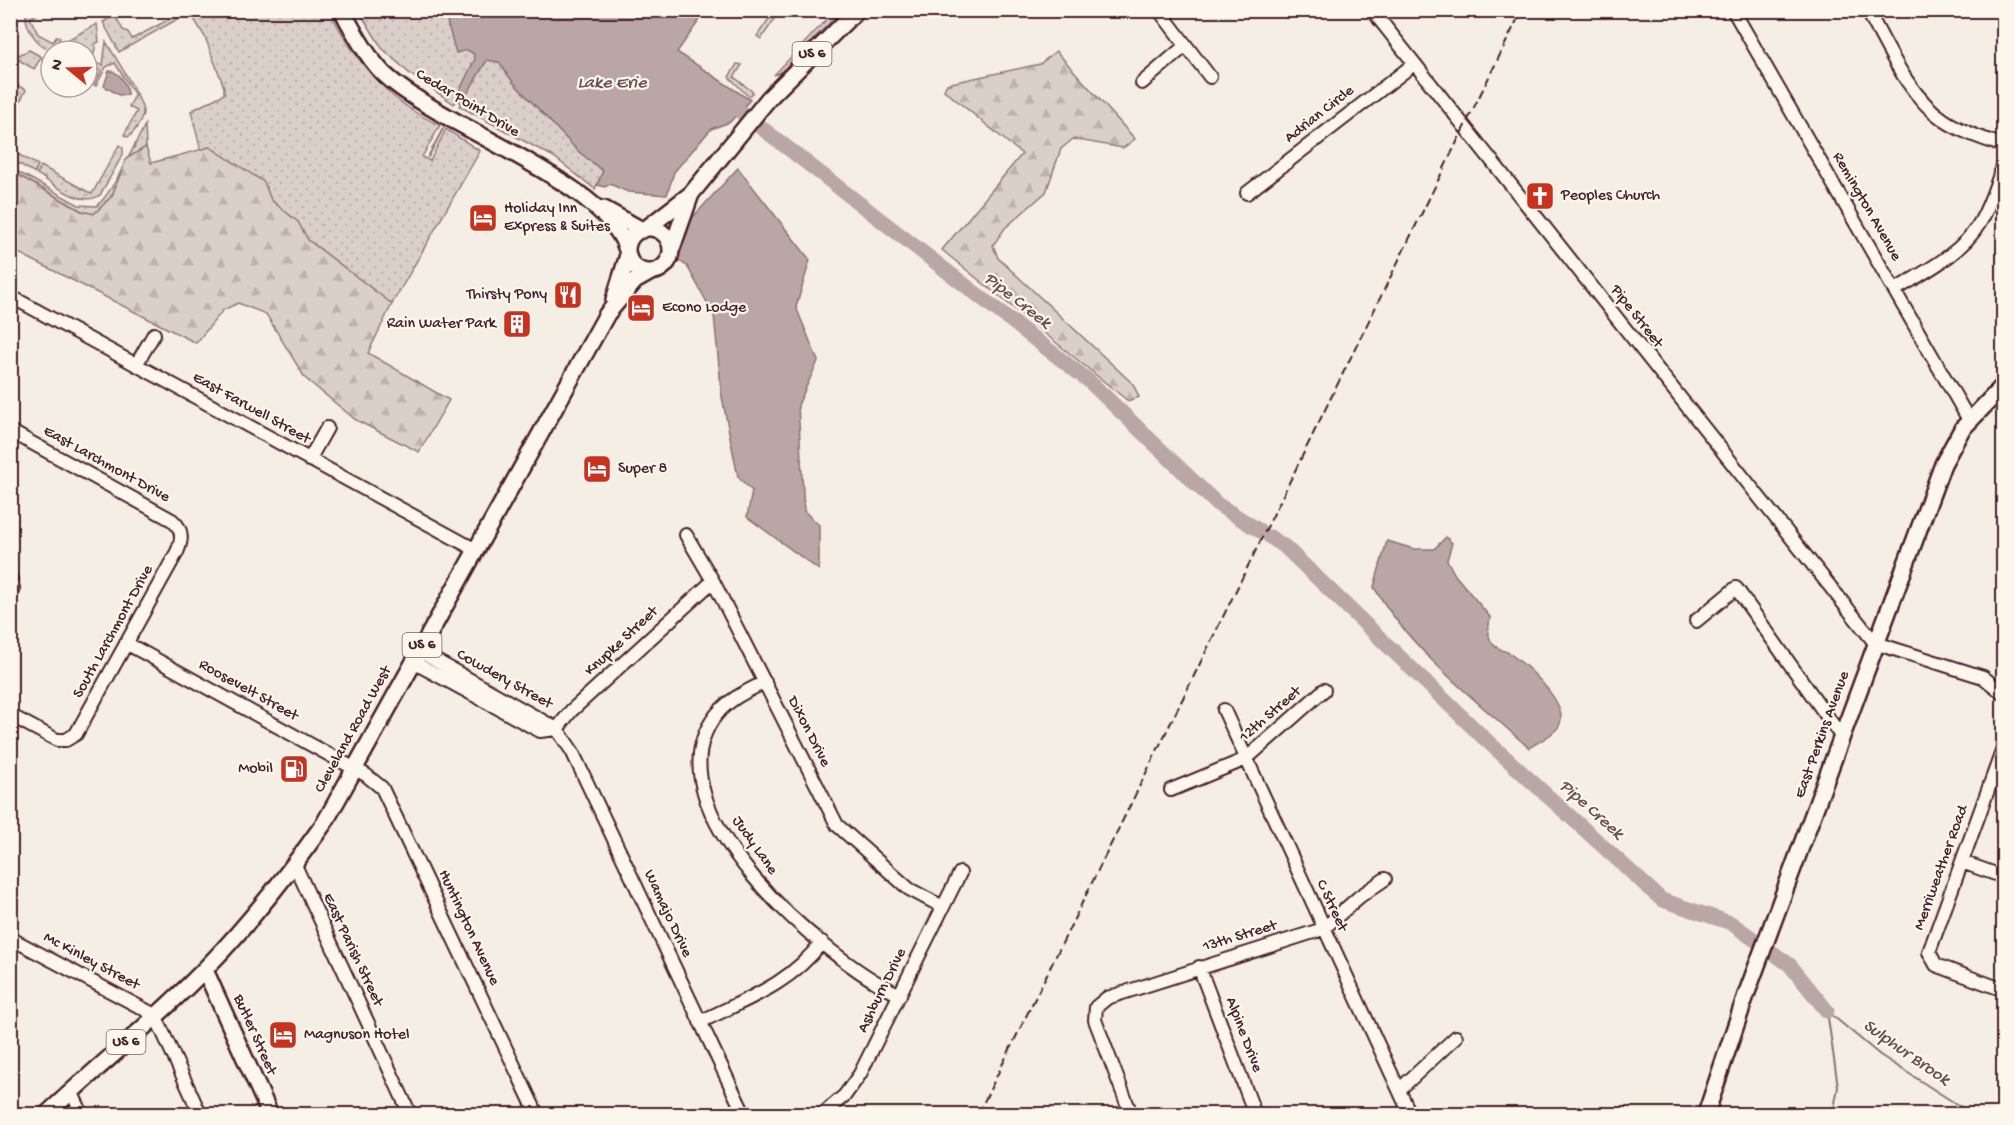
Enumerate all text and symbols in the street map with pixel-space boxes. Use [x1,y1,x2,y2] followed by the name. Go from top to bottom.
[39,39,99,99] north arrow
[792,42,832,66] road number: US 6
[47,57,69,73] text: N
[412,65,523,143] street label: Cedar Point Drive
[578,73,647,94] water label: Lake Erie
[1281,81,1359,148] street label: Adrian Circle
[1827,149,1905,265] street label: Remington Avenue
[1524,180,1556,212] church icon: Peoples Church
[1560,187,1661,206] place label: Peoples Church
[504,200,611,237] place label: Holiday Inn Express & Suites
[467,202,499,234] hotel icon: Holiday Inn Express & Suites
[979,268,1056,335] water label: Pipe Creek
[552,279,584,311] restaurant icon: Thirsty Pony
[1605,281,1667,354] street label: Pipe Street
[465,286,547,305] place label: Thirsty Pony
[625,292,657,324] hotel icon: Econo Lodge
[662,299,747,318] place label: Econo Lodge
[501,308,533,340] building icon: Rain Water Park
[387,315,498,334] place label: Rain Water Park
[189,369,315,450] street label: East Farwell Street
[39,422,173,508] street label: East Larchmont Drive
[581,453,613,485] hotel icon: Super 8
[618,460,668,479] place label: Super 8
[70,562,159,702] street label: South Larchmont Drive
[581,602,664,681] street label: Knupke Street
[402,633,442,657] road number: US 6
[453,646,557,715] street label: Cowdery Street
[195,656,302,727] street label: Roosevelt Street
[311,662,397,797] street label: Cleveland Road West
[1791,668,1855,801] street label: East Perkins Avenue
[1235,682,1307,748] street label: 12th Street
[782,693,834,771] street label: Dixon Drive
[278,753,310,785] fuel station icon: Mobil
[238,760,273,779] place label: Mobil
[1555,776,1629,846] water label: Pipe Creek
[1911,801,1974,933] street label: Merriweather Road
[727,813,782,880] street label: Judy Lane
[433,867,503,989] street label: Huntington Avenue
[638,867,696,961] street label: Wamajo Drive
[1311,877,1352,936] street label: C Street
[317,890,387,1011] street label: East Parish Street
[1200,916,1281,958] street label: 13th Street
[40,929,144,996] street label: Mc Kinley Street
[854,945,912,1036] street label: Ashburn Drive
[227,991,281,1080] street label: Butler Street
[1220,995,1266,1076] street label: Alpine Drive
[1859,1016,1955,1092] water label: Sulphur Brook
[267,1019,299,1051] hotel icon: Magnuson Hotel
[304,1026,410,1045] place label: Magnuson Hotel
[106,1030,146,1054] road number: US 6

